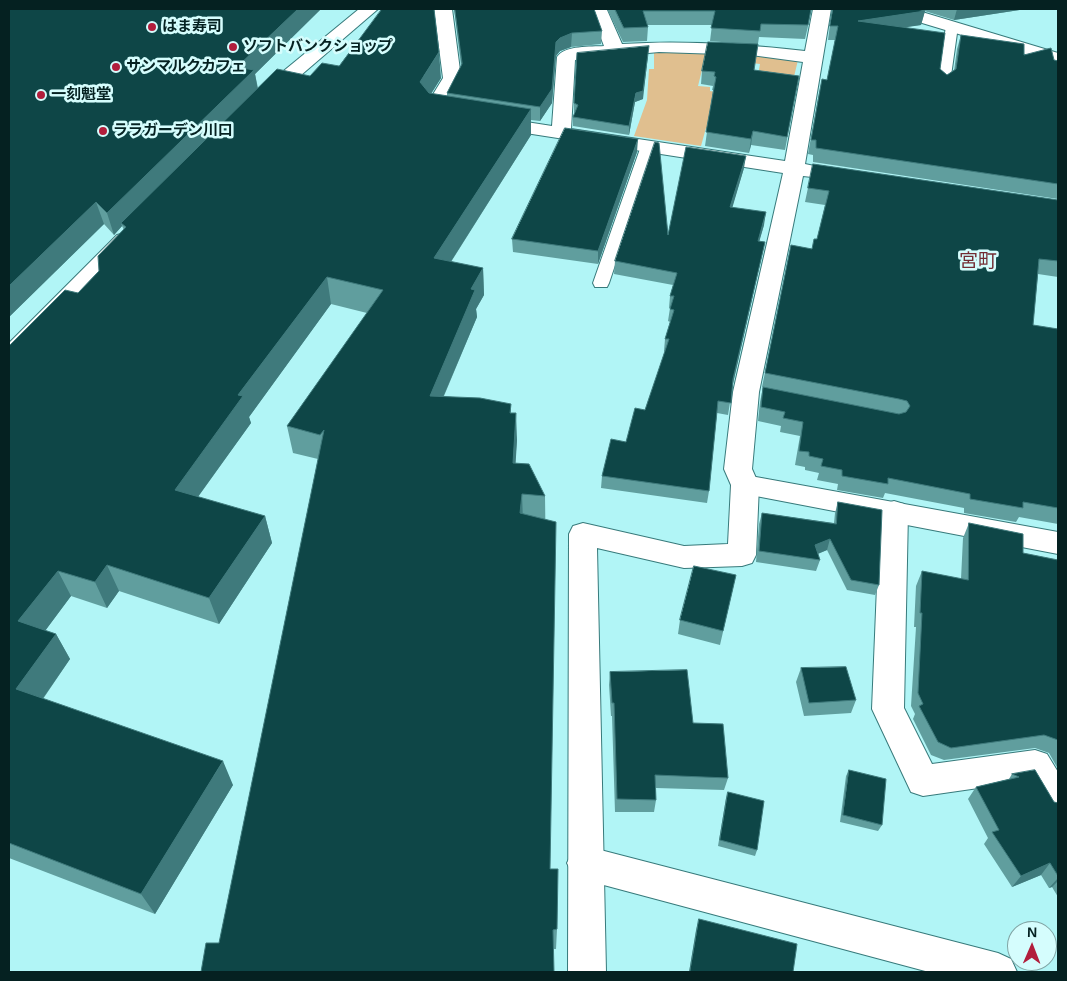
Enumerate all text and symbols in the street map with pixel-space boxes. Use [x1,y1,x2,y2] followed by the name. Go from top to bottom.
[162,18,222,36] place label: はま寿司
[146,21,158,33] marker: はま寿司
[243,38,393,56] place label: ソフトバンクショップ
[227,41,239,53] marker: ソフトバンクショップ
[126,58,246,76] place label: サンマルクカフェ
[110,61,122,73] marker: サンマルクカフェ
[51,86,111,104] place label: 一刻魁堂
[35,89,47,101] marker: 一刻魁堂
[113,122,233,140] place label: ララガーデン川口
[97,125,109,137] marker: ララガーデン川口
[959,251,997,273] district label: 宮町
[1007,921,1057,971] north arrow
[1027,924,1037,940] text: N

